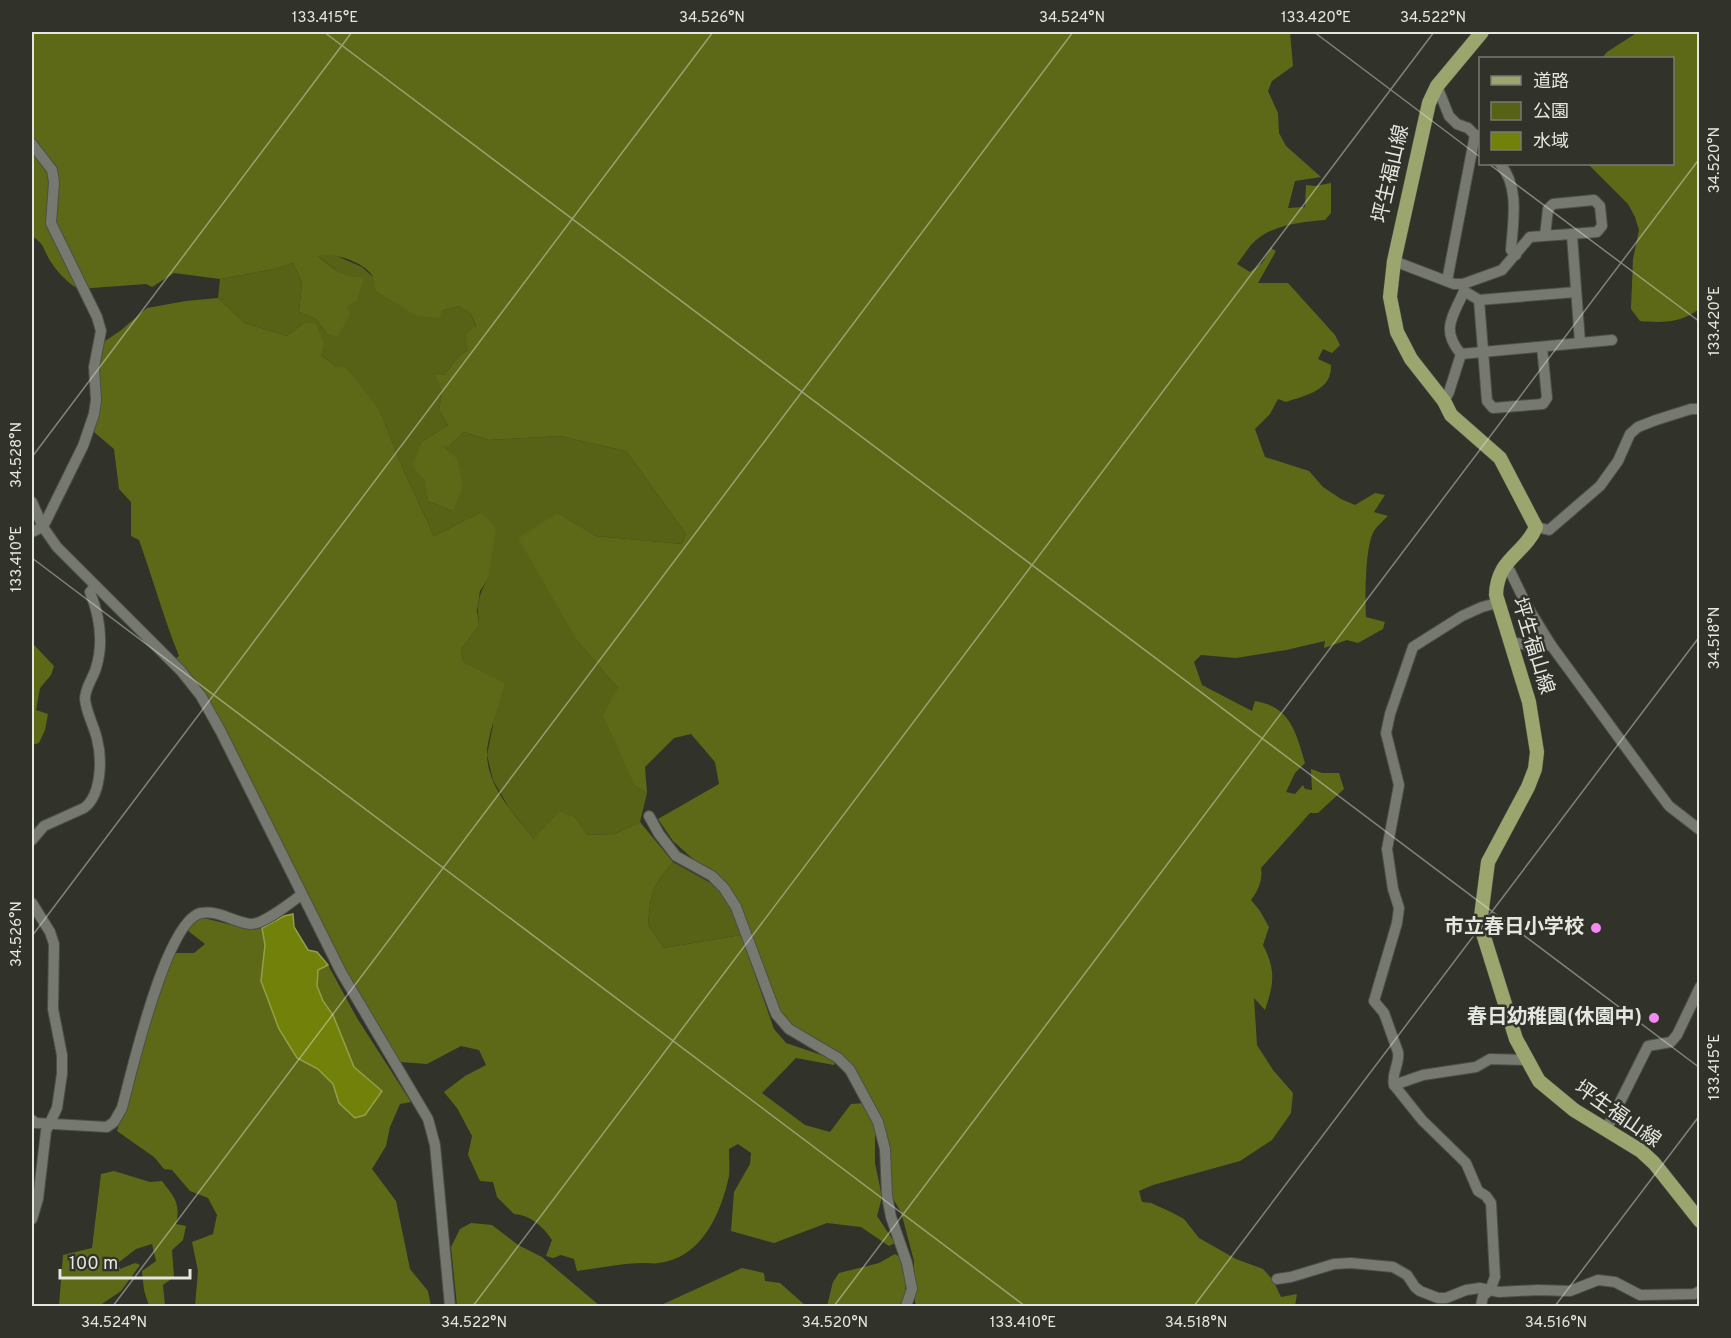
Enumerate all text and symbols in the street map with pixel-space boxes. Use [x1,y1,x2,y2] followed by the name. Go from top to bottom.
[292,9,358,28] text: 133.415°E
[679,9,745,28] text: 34.526°N
[1039,9,1105,28] text: 34.524°N
[1281,9,1351,28] text: 133.420°E
[1400,9,1466,28] text: 34.522°N
[1479,57,1674,165] legend
[1533,71,1569,94] text: 道路
[1533,101,1569,124] text: 公園
[1368,122,1416,226] street label: 坪生福山線
[1706,127,1725,193] text: 34.520°N
[1533,131,1569,154] text: 水域
[1706,286,1725,356] text: 133.420°E
[8,422,27,488] text: 34.528°N
[8,526,27,592] text: 133.410°E
[1505,594,1559,698] street label: 坪生福山線
[1706,607,1725,669] text: 34.518°N
[8,901,27,967] text: 34.526°N
[1444,915,1584,941] place label: 市立春日小学校
[1589,921,1603,935] marker: 市立春日小学校
[1467,1005,1642,1031] place label: 春日幼稚園(休園中)
[1647,1011,1661,1025] marker: 春日幼稚園(休園中)
[1706,1034,1725,1100] text: 133.415°E
[1569,1076,1665,1154] street label: 坪生福山線
[60,1242,190,1280] scale bar
[69,1253,118,1276] text: 100 m
[81,1314,147,1333] text: 34.524°N
[441,1314,507,1333] text: 34.522°N
[802,1314,868,1333] text: 34.520°N
[990,1314,1056,1333] text: 133.410°E
[1165,1314,1227,1333] text: 34.518°N
[1525,1314,1587,1333] text: 34.516°N

